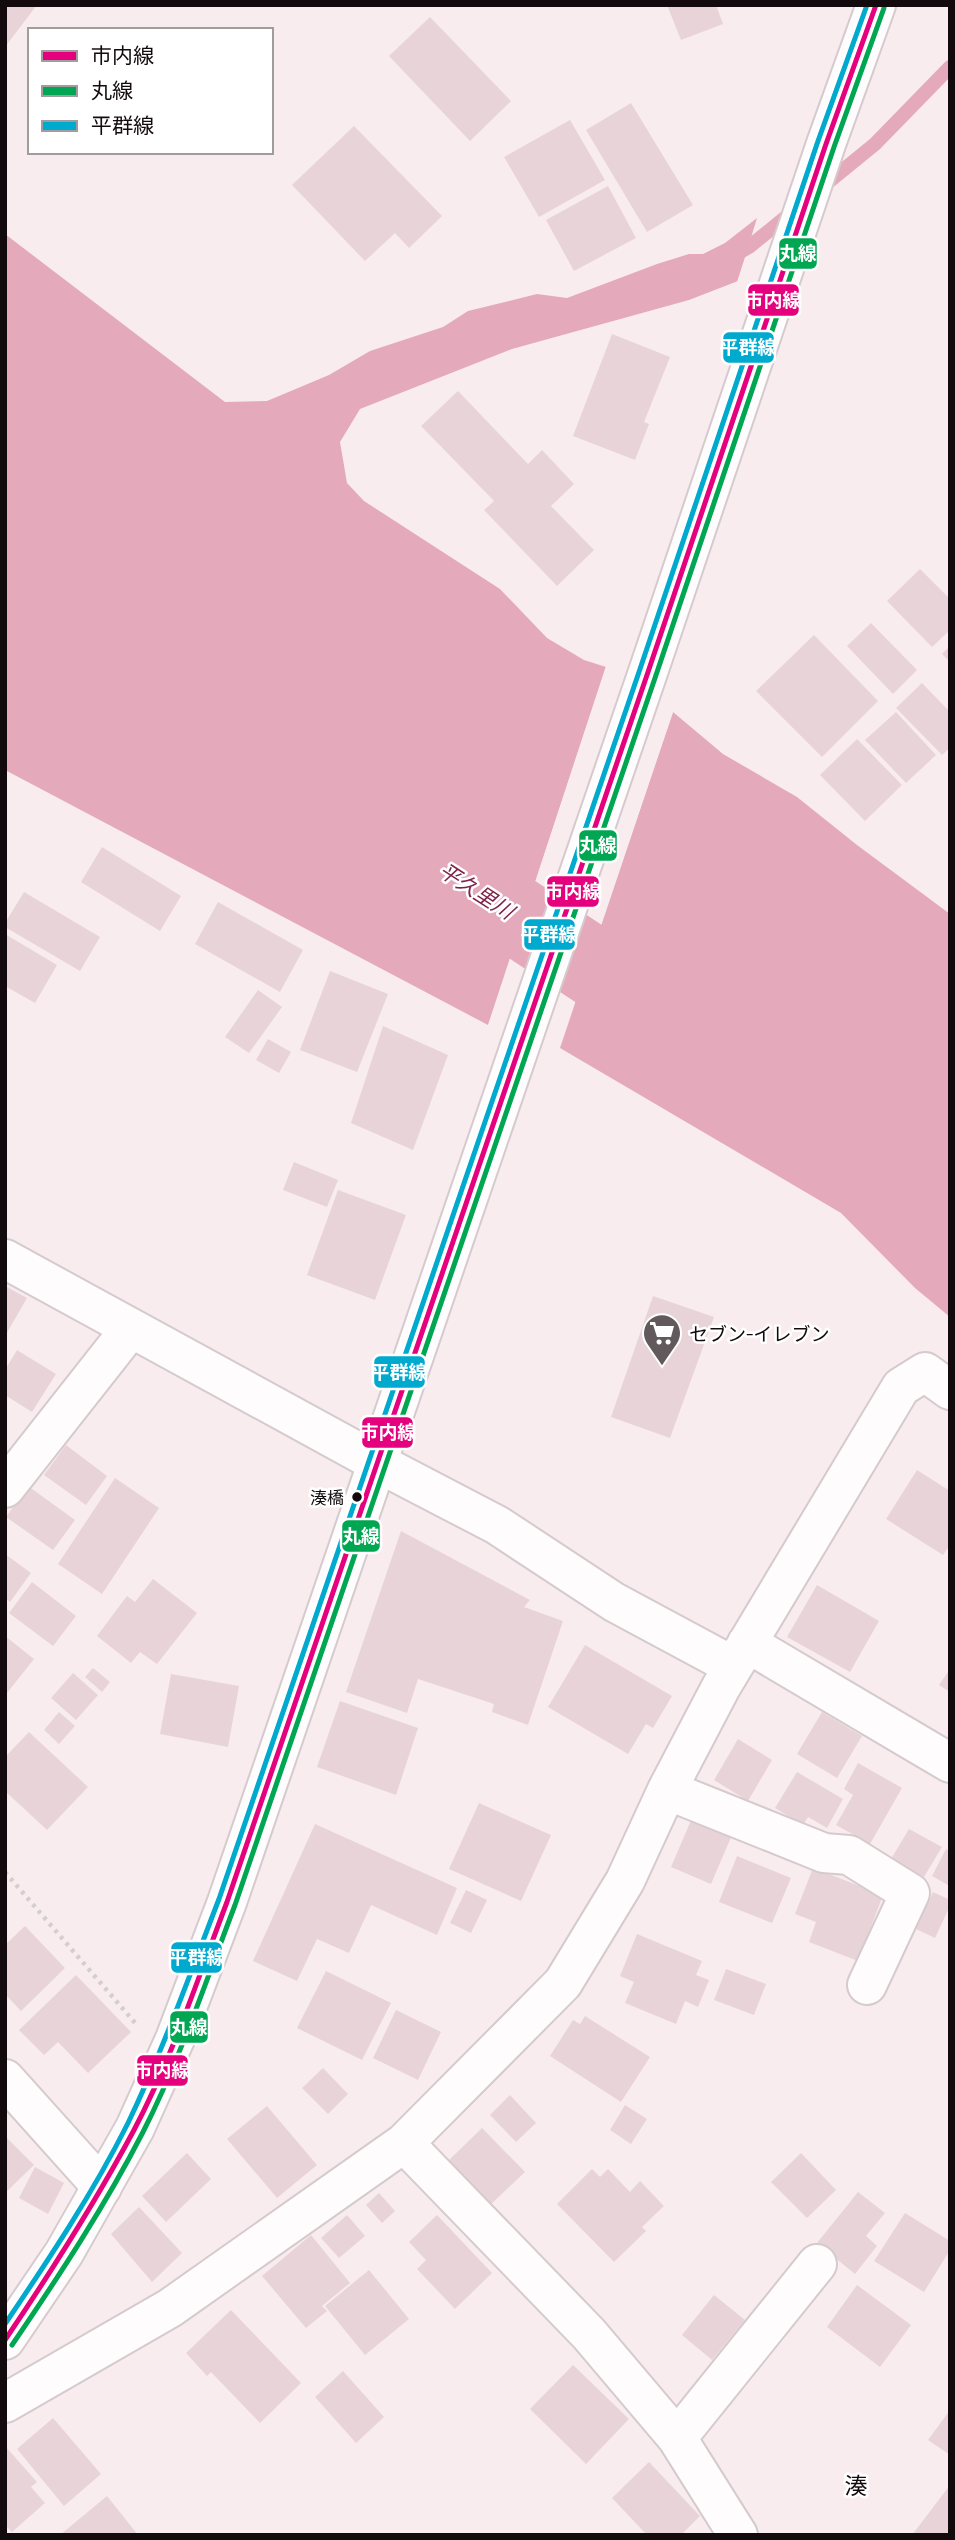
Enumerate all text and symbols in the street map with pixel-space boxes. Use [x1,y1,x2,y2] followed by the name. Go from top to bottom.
[28,28,273,154] legend
[91,42,154,67] text: 市内線
[91,77,133,102] text: 丸線
[91,112,154,137] text: 平群線
[778,237,818,270] line badge: 丸線
[779,241,817,264] text: 丸線
[747,283,800,317] line badge: 市内線
[744,288,802,311] text: 市内線
[722,331,775,364] line badge: 平群線
[719,335,777,358] text: 平群線
[578,829,618,862] line badge: 丸線
[579,833,617,856] text: 丸線
[435,857,521,924] water label: 平久里川
[546,875,600,908] line badge: 市内線
[544,879,602,902] text: 市内線
[523,918,576,951] line badge: 平群線
[520,922,578,945] text: 平群線
[641,1312,683,1367] supermarket icon: セブン-イレブン
[689,1322,830,1345] place label: セブン-イレブン
[373,1355,426,1389] line badge: 平群線
[370,1360,428,1383] text: 平群線
[361,1416,414,1449] line badge: 市内線
[359,1420,417,1443] text: 市内線
[310,1487,344,1507] place label: 湊橋
[350,1490,364,1504] marker: 湊橋
[341,1519,381,1553] line badge: 丸線
[342,1524,380,1547] text: 丸線
[170,1941,223,1974] line badge: 平群線
[168,1945,226,1968] text: 平群線
[169,2010,209,2044] line badge: 丸線
[170,2015,208,2038] text: 丸線
[136,2054,189,2087] line badge: 市内線
[133,2058,191,2081] text: 市内線
[845,2471,868,2499] district label: 湊

